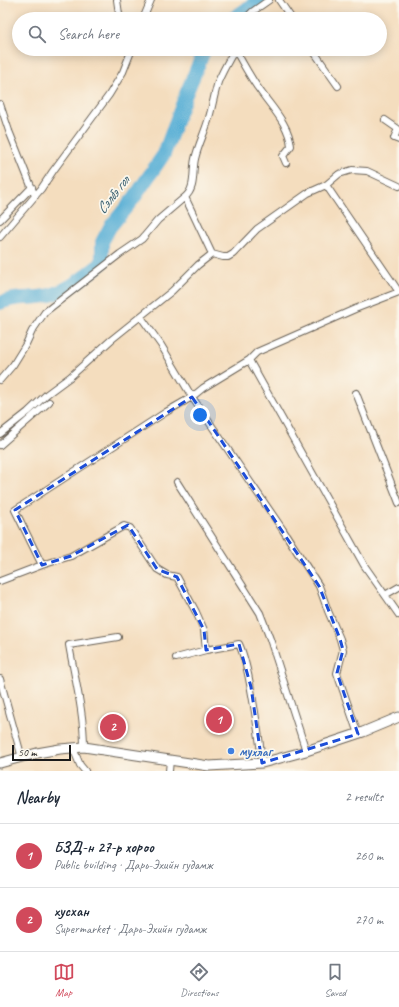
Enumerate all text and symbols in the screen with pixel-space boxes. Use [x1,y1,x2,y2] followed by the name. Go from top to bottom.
[12,12,387,56] search box
[26,23,48,45] icon: search
[58,25,119,44] text: Search here
[92,170,135,218] water label: Сэлбэ гол
[190,405,210,425] your location
[206,705,232,735] pin: 1
[100,712,126,742] pin: 2
[12,743,71,762] scale bar
[239,743,274,760] place label: мухлаг
[18,745,37,759] text: 50 m
[226,746,236,756] marker: мухлаг
[16,787,59,808] text: Nearby
[345,789,383,805] text: 2 results
[54,838,154,857] text: БЗД-н 27-р хороо
[26,848,32,864] text: 1
[355,848,383,864] text: 260 m
[54,857,213,873] text: Public building · Дарь-Эхийн гудамж
[54,902,89,921] text: хусхан
[26,912,32,928] text: 2
[355,912,383,928] text: 270 m
[54,921,206,937] text: Supermarket · Дарь-Эхийн гудамж
[53,961,75,999] tab: Map
[180,961,219,999] tab: Directions
[324,961,346,999] tab: Saved

